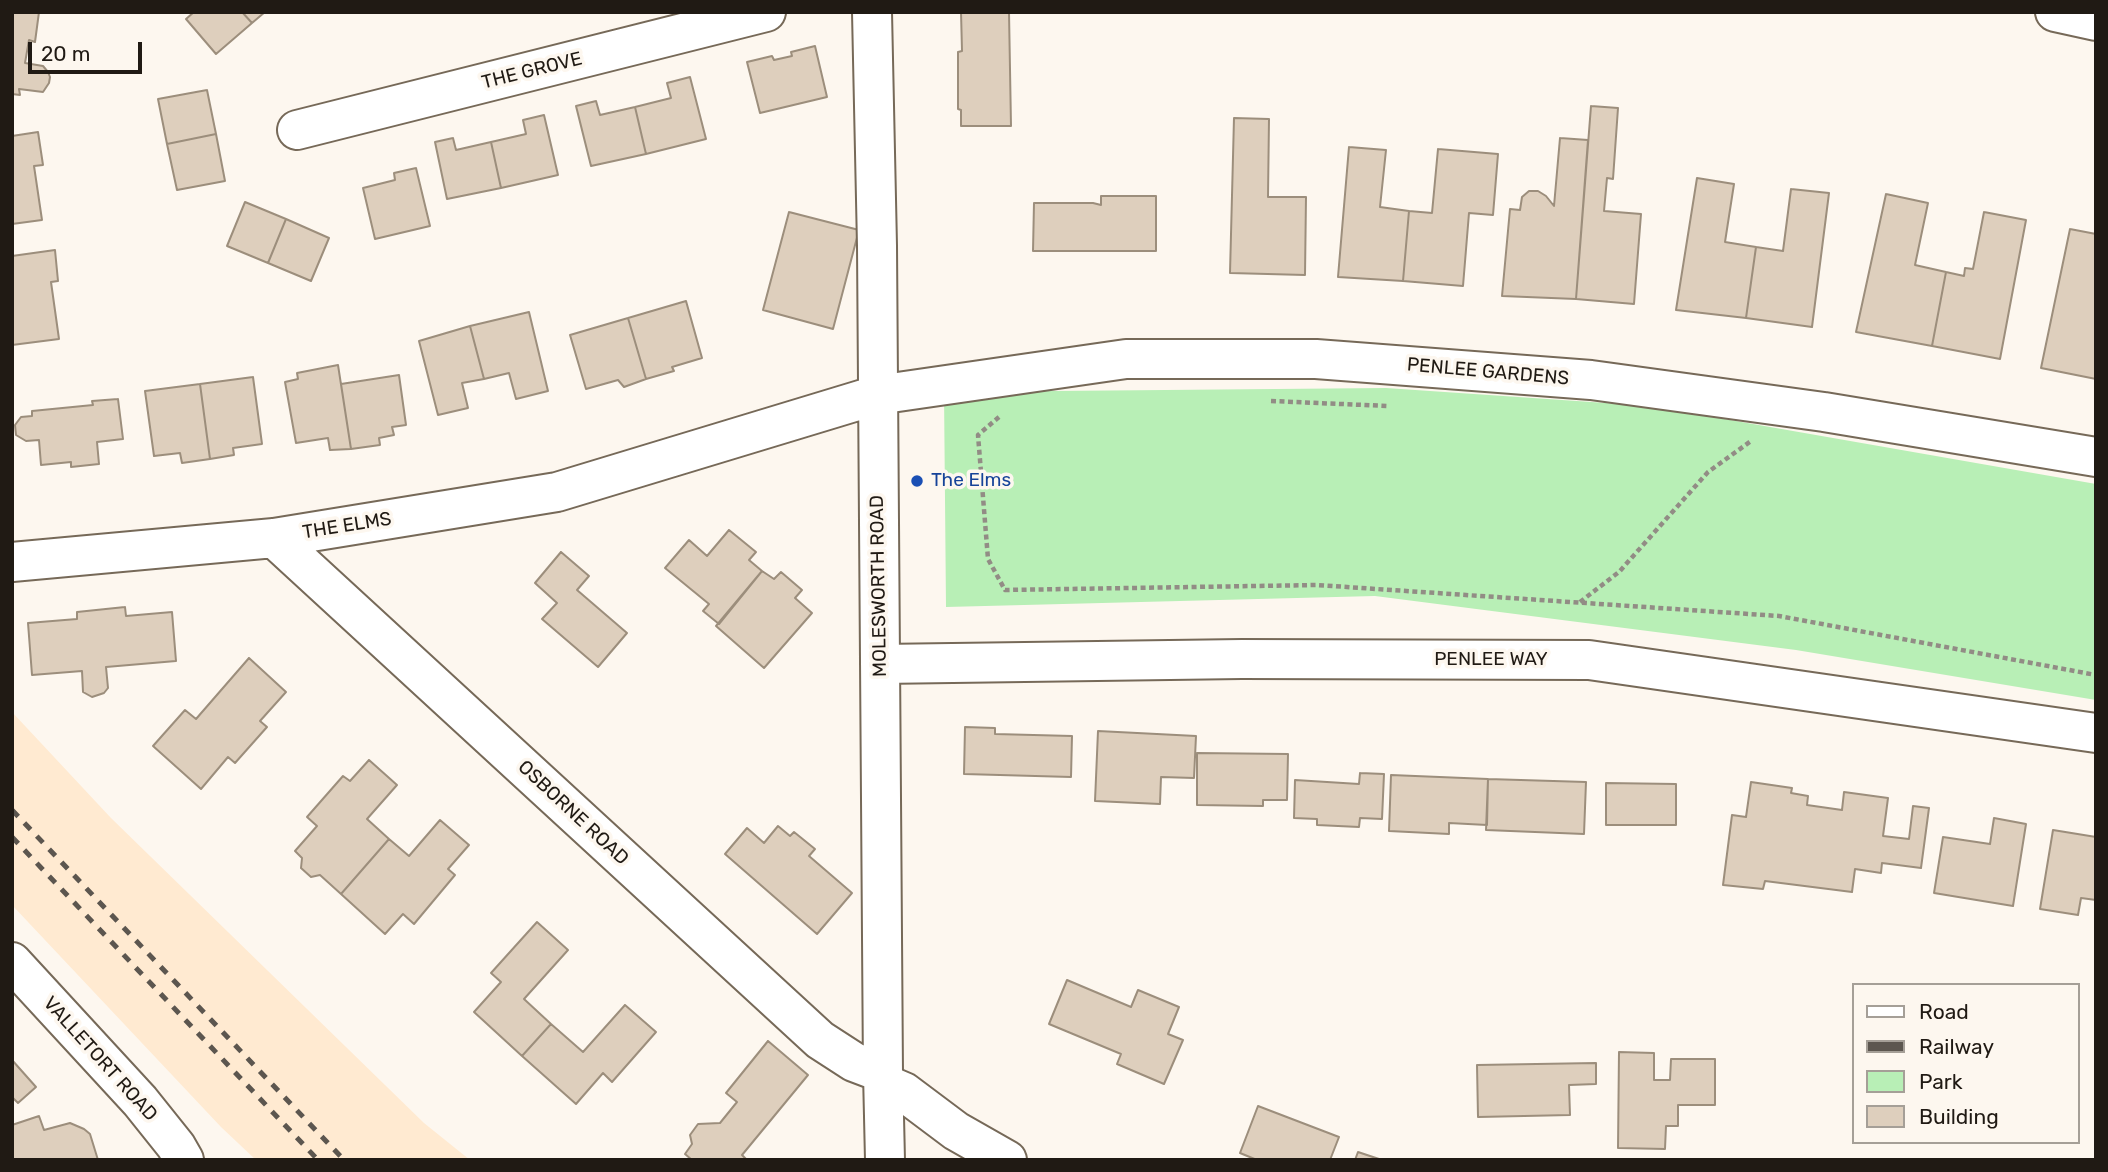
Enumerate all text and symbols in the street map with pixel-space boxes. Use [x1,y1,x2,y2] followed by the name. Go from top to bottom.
[32,28,145,72] scale bar
[41,41,90,66] text: 20 m
[479,48,585,94] street label: THE GROVE
[1406,354,1570,390] street label: PENLEE GARDENS
[931,470,1011,492] place label: The Elms
[909,473,925,489] marker: The Elms
[866,495,892,677] street label: MOLESWORTH ROAD
[301,508,393,544] street label: THE ELMS
[1434,649,1548,671] street label: PENLEE WAY
[513,756,633,870] street label: OSBORNE ROAD
[1853,983,2080,1144] legend
[38,992,162,1126] street label: VALLETORT ROAD
[1919,999,1969,1024] text: Road
[1919,1034,1994,1059] text: Railway
[1919,1069,1963,1094] text: Park
[1919,1104,1999,1129] text: Building

